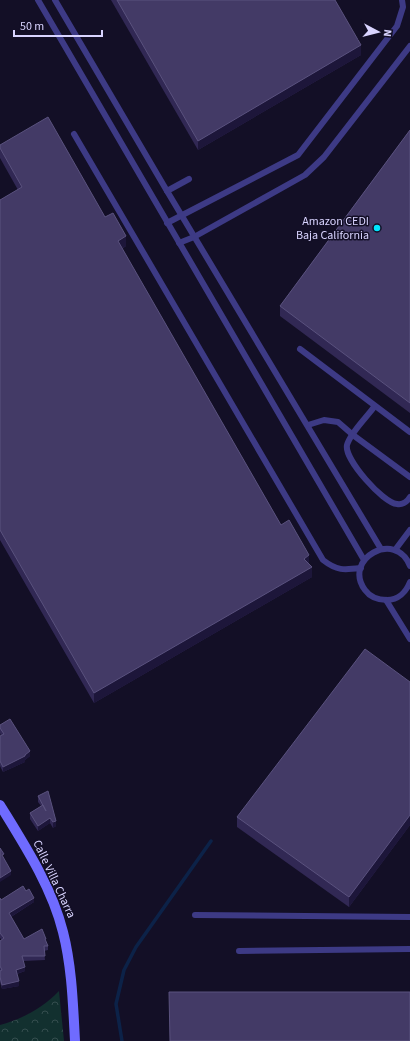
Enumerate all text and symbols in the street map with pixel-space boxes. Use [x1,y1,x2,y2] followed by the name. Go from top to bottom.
[14,12,102,38] scale bar
[358,12,398,52] north arrow
[20,18,44,35] text: 50 m
[380,29,395,38] text: N
[296,213,369,244] place label: Amazon CEDI Baja California
[372,223,382,233] marker: Amazon CEDI Baja California
[28,837,80,921] street label: Calle Villa Charra

